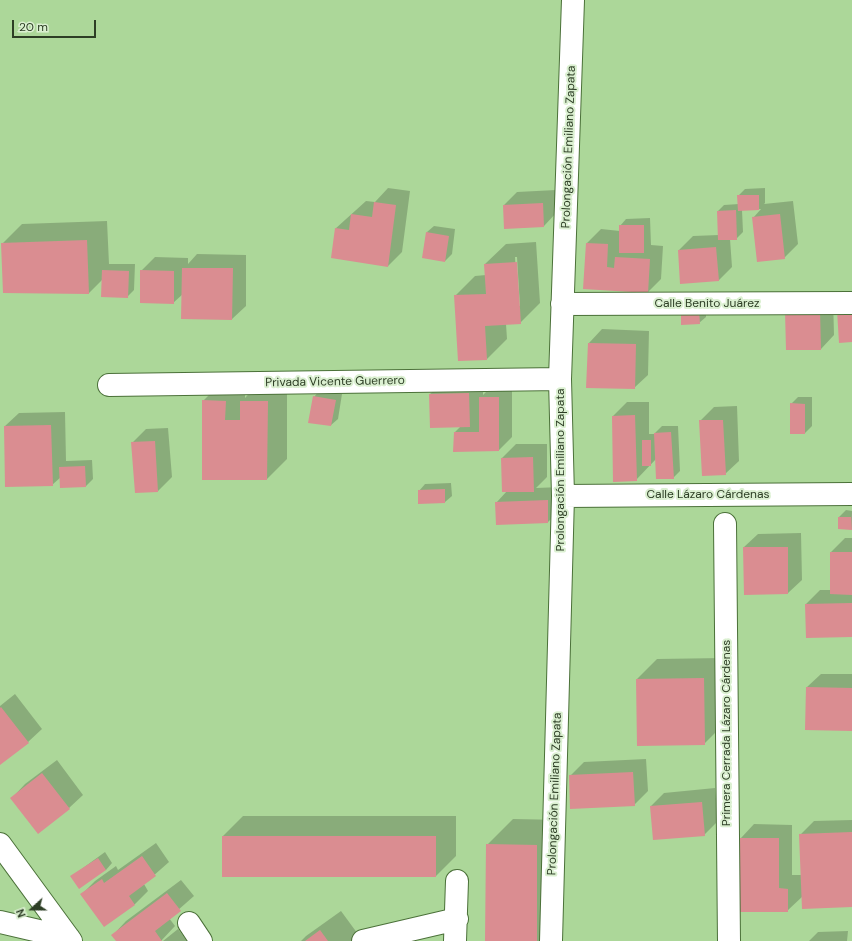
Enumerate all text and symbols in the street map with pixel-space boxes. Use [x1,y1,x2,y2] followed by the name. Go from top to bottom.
[14,12,98,38] scale bar
[19,19,48,35] text: 20 m
[559,65,579,229] street label: Prolongación Emiliano Zapata
[654,297,760,311] street label: Calle Benito Juárez
[265,374,405,390] street label: Privada Vicente Guerrero
[554,389,568,551] street label: Prolongación Emiliano Zapata
[646,488,770,502] street label: Calle Lázaro Cárdenas
[720,640,734,826] street label: Primera Cerrada Lázaro Cárdenas
[545,712,565,876] street label: Prolongación Emiliano Zapata
[12,889,52,929] north arrow
[13,907,29,920] text: N

